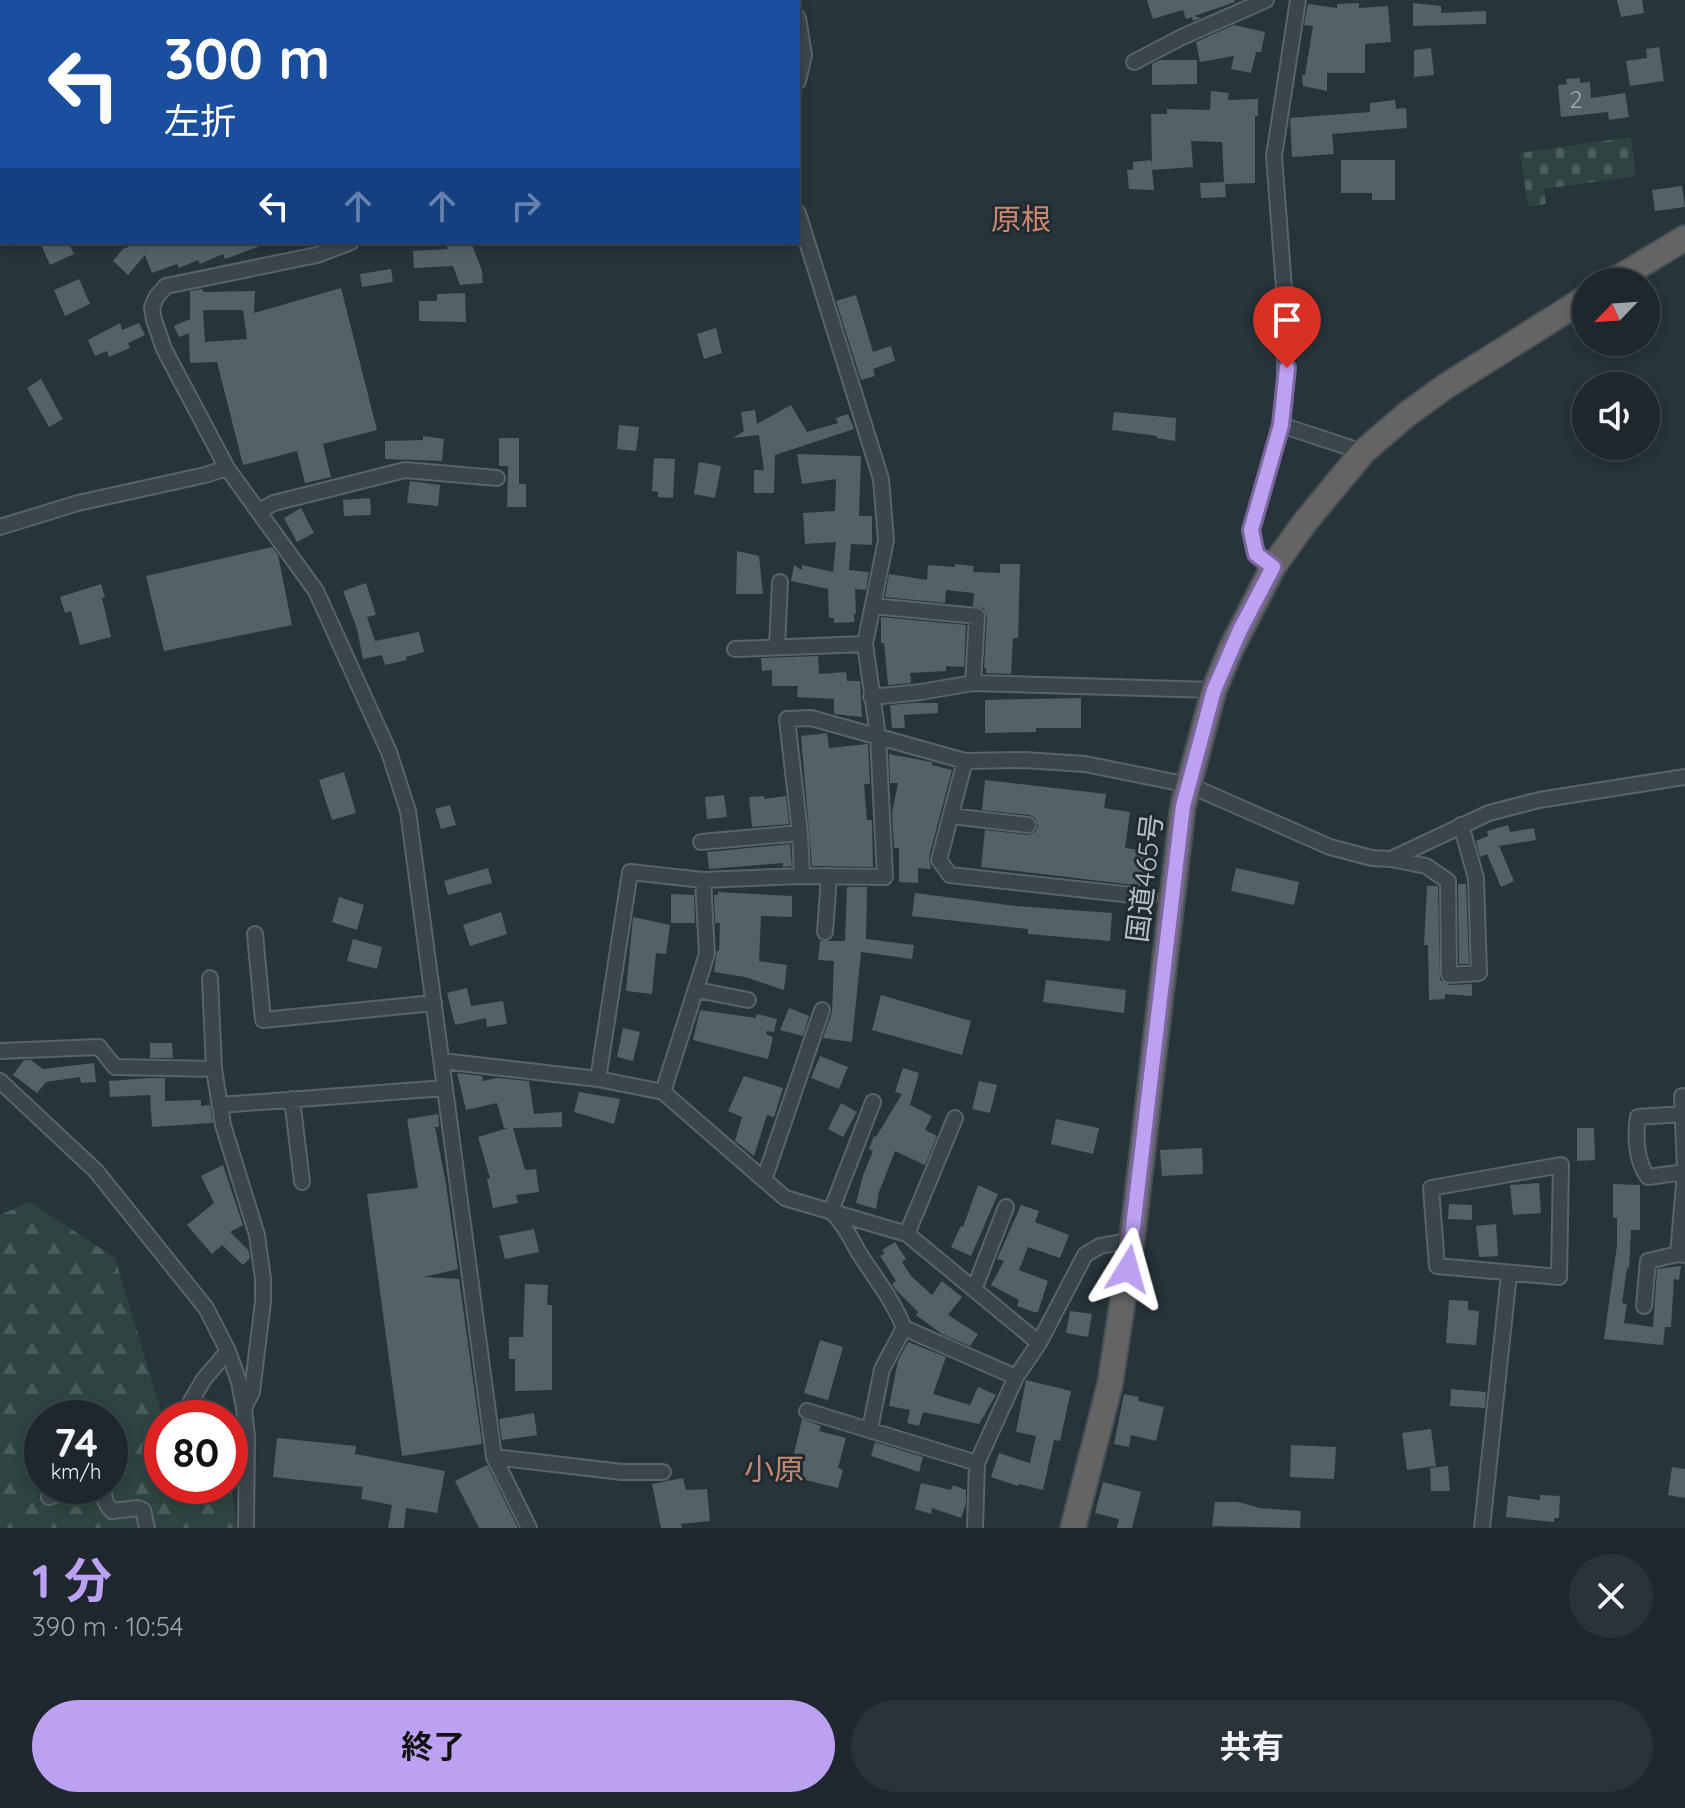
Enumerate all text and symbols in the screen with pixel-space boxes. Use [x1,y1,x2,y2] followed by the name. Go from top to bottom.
[164,23,330,93] text: 300 m
[32,32,136,136] icon: left
[1569,84,1583,114] house number: 2
[164,98,236,143] text: 左折
[252,184,296,228] icon: left
[336,184,380,228] icon: ahead
[420,184,464,228] icon: ahead
[504,184,548,228] icon: right
[991,200,1051,238] district label: 原根
[1572,268,1660,356] north arrow
[1572,268,1660,460] map controls
[1253,286,1321,368] pin
[1265,298,1309,342] icon: arrive
[1572,372,1660,460] button: sound
[1119,812,1169,944] street label: 国道465号
[1086,1227,1170,1311] position arrow
[144,1400,248,1504] speed limit sign: 80
[54,1417,98,1467] text: 74
[744,1450,804,1488] district label: 小原
[51,1459,101,1484] text: km/h
[32,1550,112,1610] text: 1 分
[1569,1554,1653,1638] button: close
[32,1610,184,1643] text: 390 m · 10:54
[32,1700,835,1792] button: 終了
[851,1700,1653,1792] button: 共有

